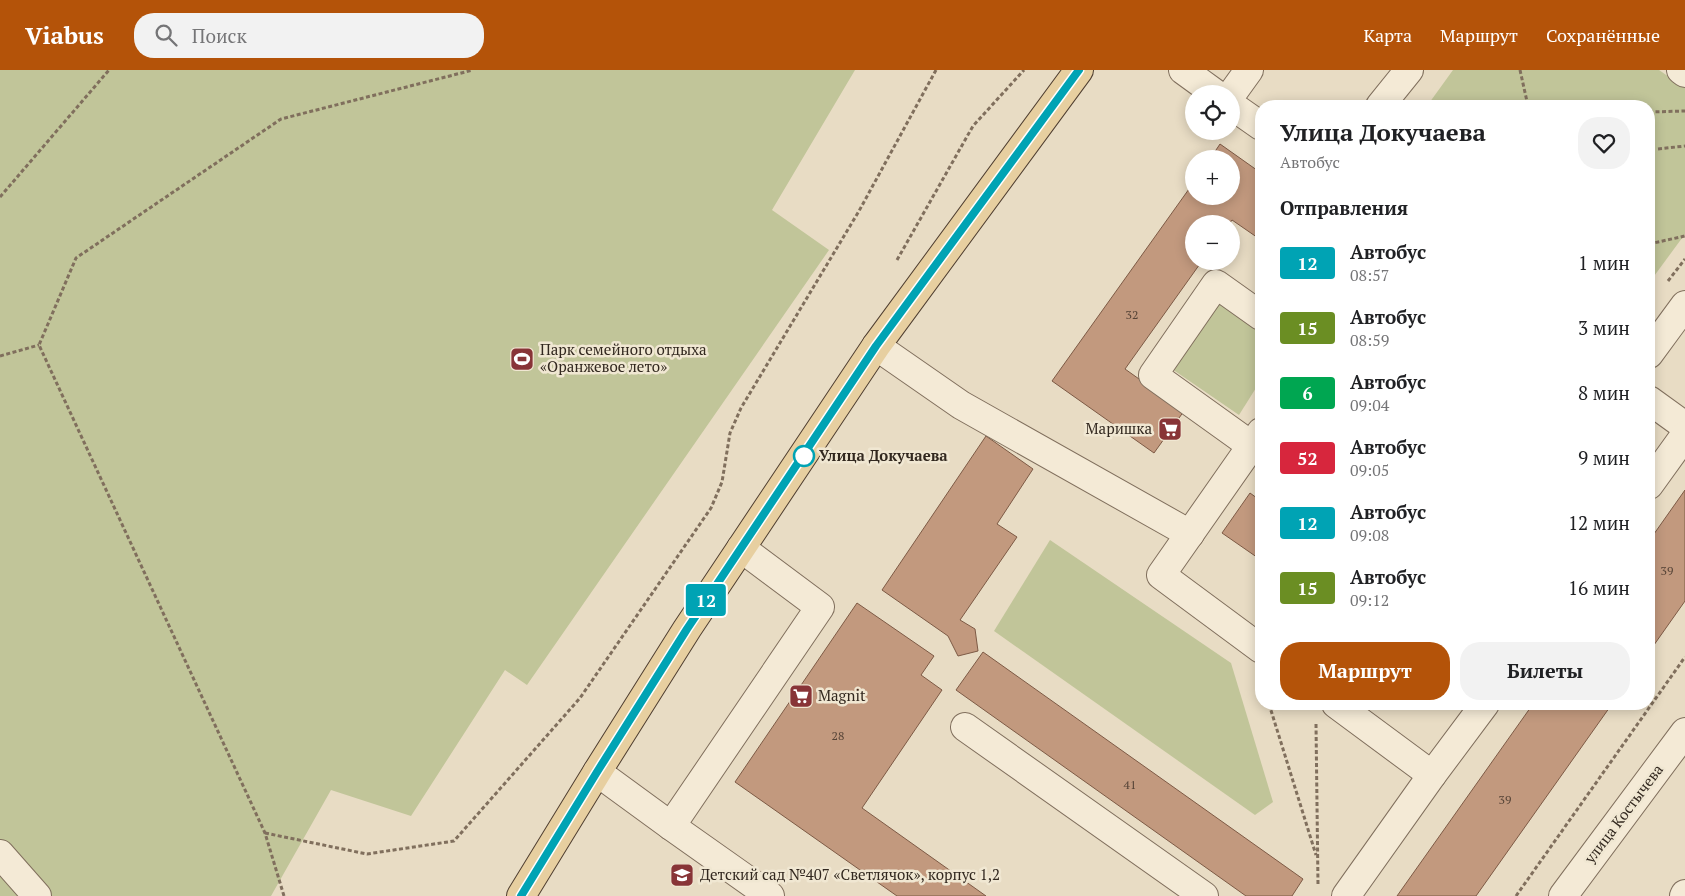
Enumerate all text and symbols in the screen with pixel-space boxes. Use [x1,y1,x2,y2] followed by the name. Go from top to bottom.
[134,13,484,58] search box
[25,19,104,51] text: Viabus
[152,21,180,49] icon: search
[192,23,247,48] text: Поиск
[1363,23,1412,47] text: Карта
[1440,23,1518,47] text: Маршрут
[1546,23,1660,47] text: Сохранённые
[1185,85,1240,270] map controls
[1185,85,1240,140] button: locate
[1280,116,1486,148] text: Улица Докучаева
[1578,117,1630,169] button: heart
[1185,150,1240,205] button: +
[1280,151,1340,173] text: Автобус
[1280,195,1408,220] text: Отправления
[1185,215,1240,270] button: −
[1350,239,1426,264] text: Автобус
[1578,250,1630,275] text: 1 мин
[1297,251,1318,275] text: 12
[1350,264,1389,286] text: 08:57
[1350,304,1426,329] text: Автобус
[1126,307,1138,322] house number: 32
[1578,315,1630,340] text: 3 мин
[1297,316,1318,340] text: 15
[1350,329,1389,351] text: 08:59
[540,339,707,376] place label: Парк семейного отдыха «Оранжевое лето»
[509,346,535,372] sports icon: Парк семейного отдыха «Оранжевое лето»
[1350,369,1426,394] text: Автобус
[1578,380,1630,405] text: 8 мин
[1302,381,1313,405] text: 6
[1350,394,1389,416] text: 09:04
[1157,416,1183,442] supermarket icon: Маришка
[1086,418,1152,438] place label: Маришка
[1350,434,1426,459] text: Автобус
[793,445,815,467] marker: Улица Докучаева
[819,445,948,465] place label: Улица Докучаева
[1578,445,1630,470] text: 9 мин
[1297,446,1318,470] text: 52
[1350,459,1389,481] text: 09:05
[1350,499,1426,524] text: Автобус
[1568,510,1630,535] text: 12 мин
[1297,511,1318,535] text: 12
[1350,524,1389,546] text: 09:08
[1661,563,1673,578] house number: 39
[1350,564,1426,589] text: Автобус
[1568,575,1630,600] text: 16 мин
[1297,576,1318,600] text: 15
[684,584,728,616] line badge: 12
[696,588,716,612] text: 12
[1350,589,1389,611] text: 09:12
[1280,642,1450,700] button: Маршрут
[1460,642,1630,700] button: Билеты
[788,683,814,709] supermarket icon: Magnit
[818,685,866,705] place label: Magnit
[832,728,844,743] house number: 28
[1579,759,1667,868] street label: улица Костычева
[1124,777,1136,792] house number: 41
[1499,792,1511,807] house number: 39
[669,862,695,888] school or university icon: Детский сад №407 «Светлячок», корпус 1,2
[700,864,1000,884] place label: Детский сад №407 «Светлячок», корпус 1,2

